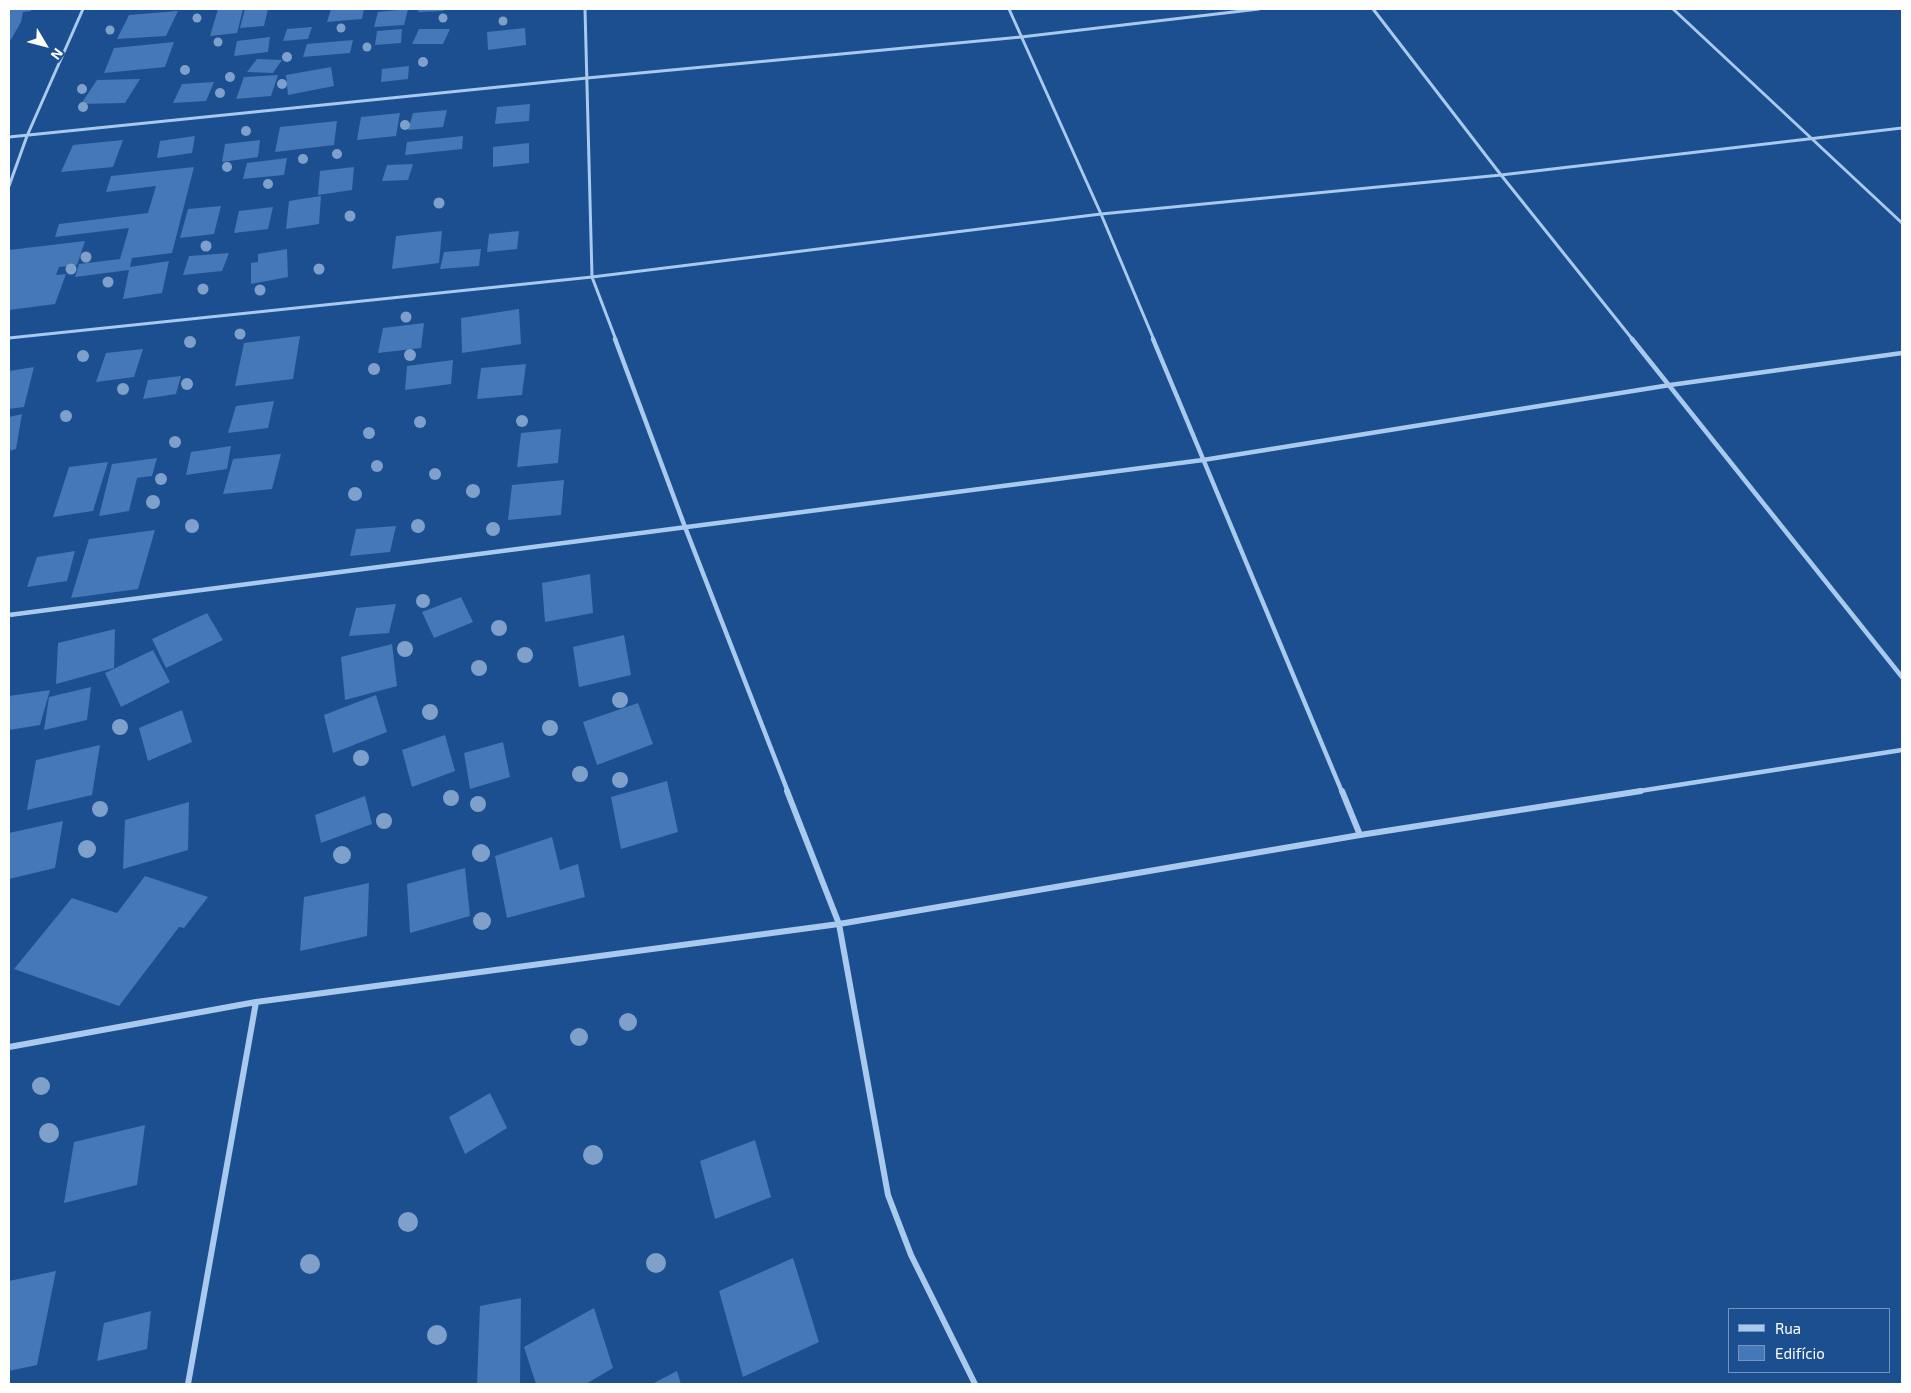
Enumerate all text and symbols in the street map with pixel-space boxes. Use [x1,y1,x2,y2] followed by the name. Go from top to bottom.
[20,20,70,70] north arrow
[48,45,67,63] text: N
[1728,1308,1891,1373] legend
[1775,1319,1801,1337] text: Rua
[1775,1344,1825,1362] text: Edifício

